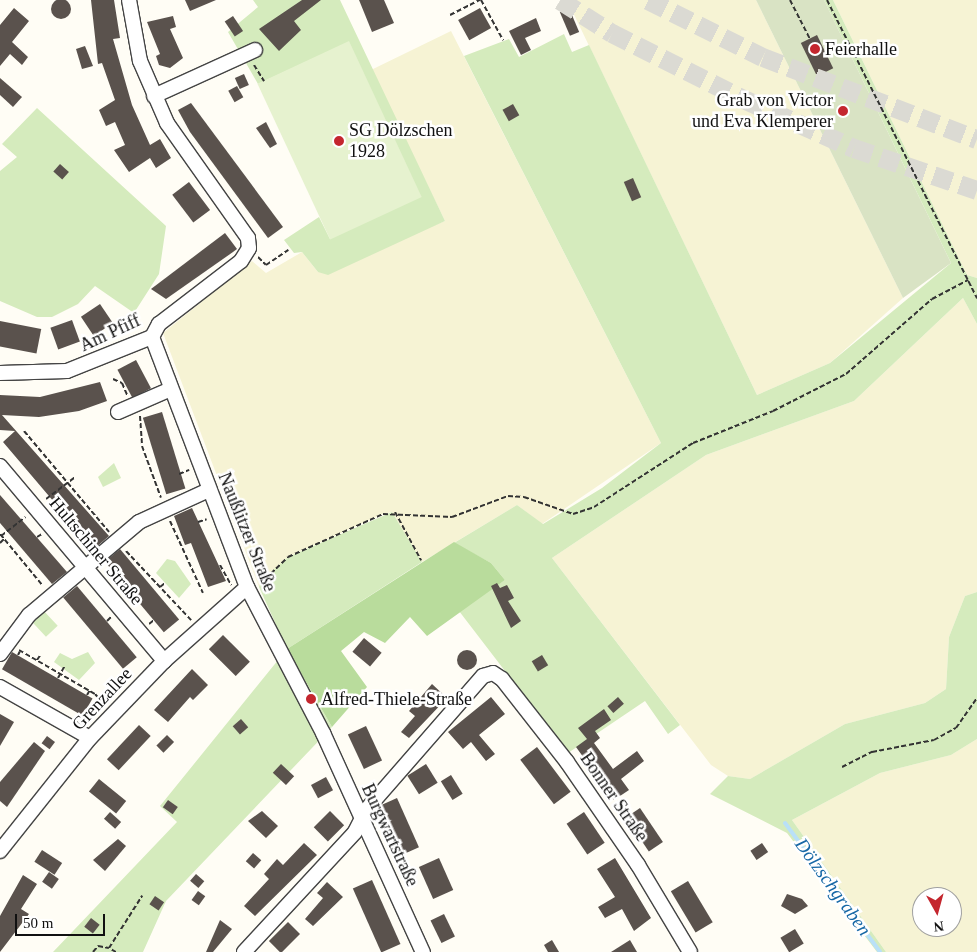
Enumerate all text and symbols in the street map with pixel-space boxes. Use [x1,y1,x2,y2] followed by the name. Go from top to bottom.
[825,38,897,60] place label: Feierhalle
[809,43,821,55] marker: Feierhalle
[692,90,833,132] place label: Grab von Victor und Eva Klemperer
[837,105,849,117] marker: Grab von Victor und Eva Klemperer
[349,120,452,162] place label: SG Dölzschen 1928
[333,135,345,147] marker: SG Dölzschen 1928
[76,310,144,356] street label: Am Pfiff
[213,469,281,595] street label: Naußlitzer Straße
[45,493,147,609] street label: Hultschiner Straße
[68,663,136,735] street label: Grenzallee
[321,688,472,710] place label: Alfred-Thiele-Straße
[305,693,317,705] marker: Alfred-Thiele-Straße
[575,748,653,846] street label: Bonner Straße
[357,780,423,890] street label: Burgwartstraße
[790,834,876,940] water label: Dölzschgraben
[912,887,962,937] north arrow
[18,904,108,936] scale bar
[23,915,53,931] text: 50 m
[933,918,945,934] text: N

